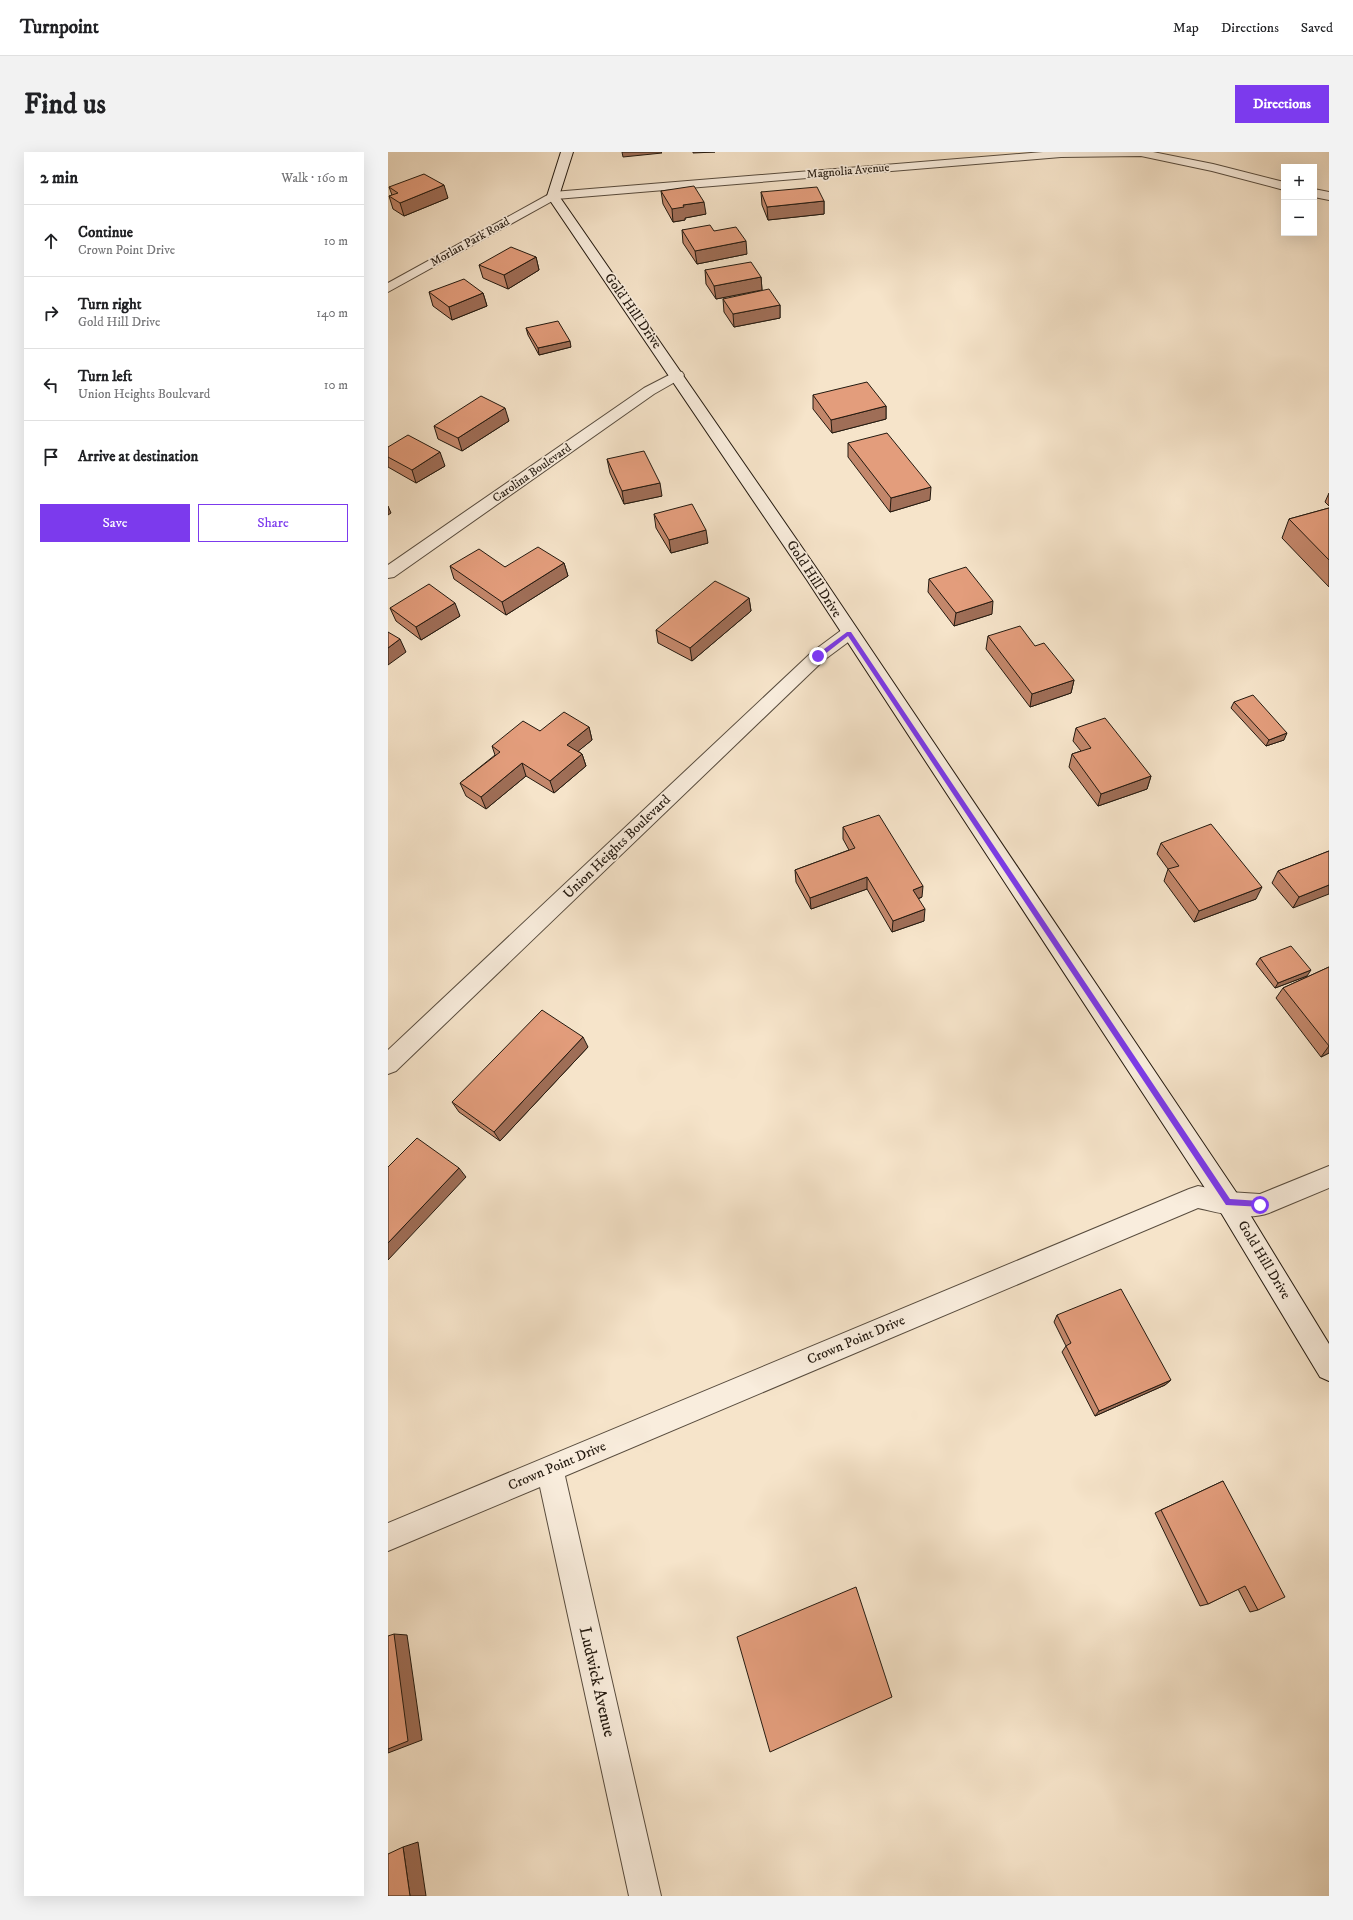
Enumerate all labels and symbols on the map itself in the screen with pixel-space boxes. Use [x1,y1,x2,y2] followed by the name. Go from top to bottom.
[806,160,890,182] street label: Magnolia Avenue
[428,214,512,270] street label: Morlan Park Road
[600,270,666,353] street label: Gold Hill Drive
[490,440,574,506] street label: Carolina Boulevard
[782,537,846,621] street label: Gold Hill Drive
[809,647,827,665] route end
[560,791,674,903] street label: Union Heights Boulevard
[1251,1196,1269,1214] route start
[1233,1217,1295,1303] street label: Gold Hill Drive
[804,1311,908,1369] street label: Crown Point Drive
[505,1437,609,1495] street label: Crown Point Drive
[574,1625,620,1739] street label: Ludwick Avenue

